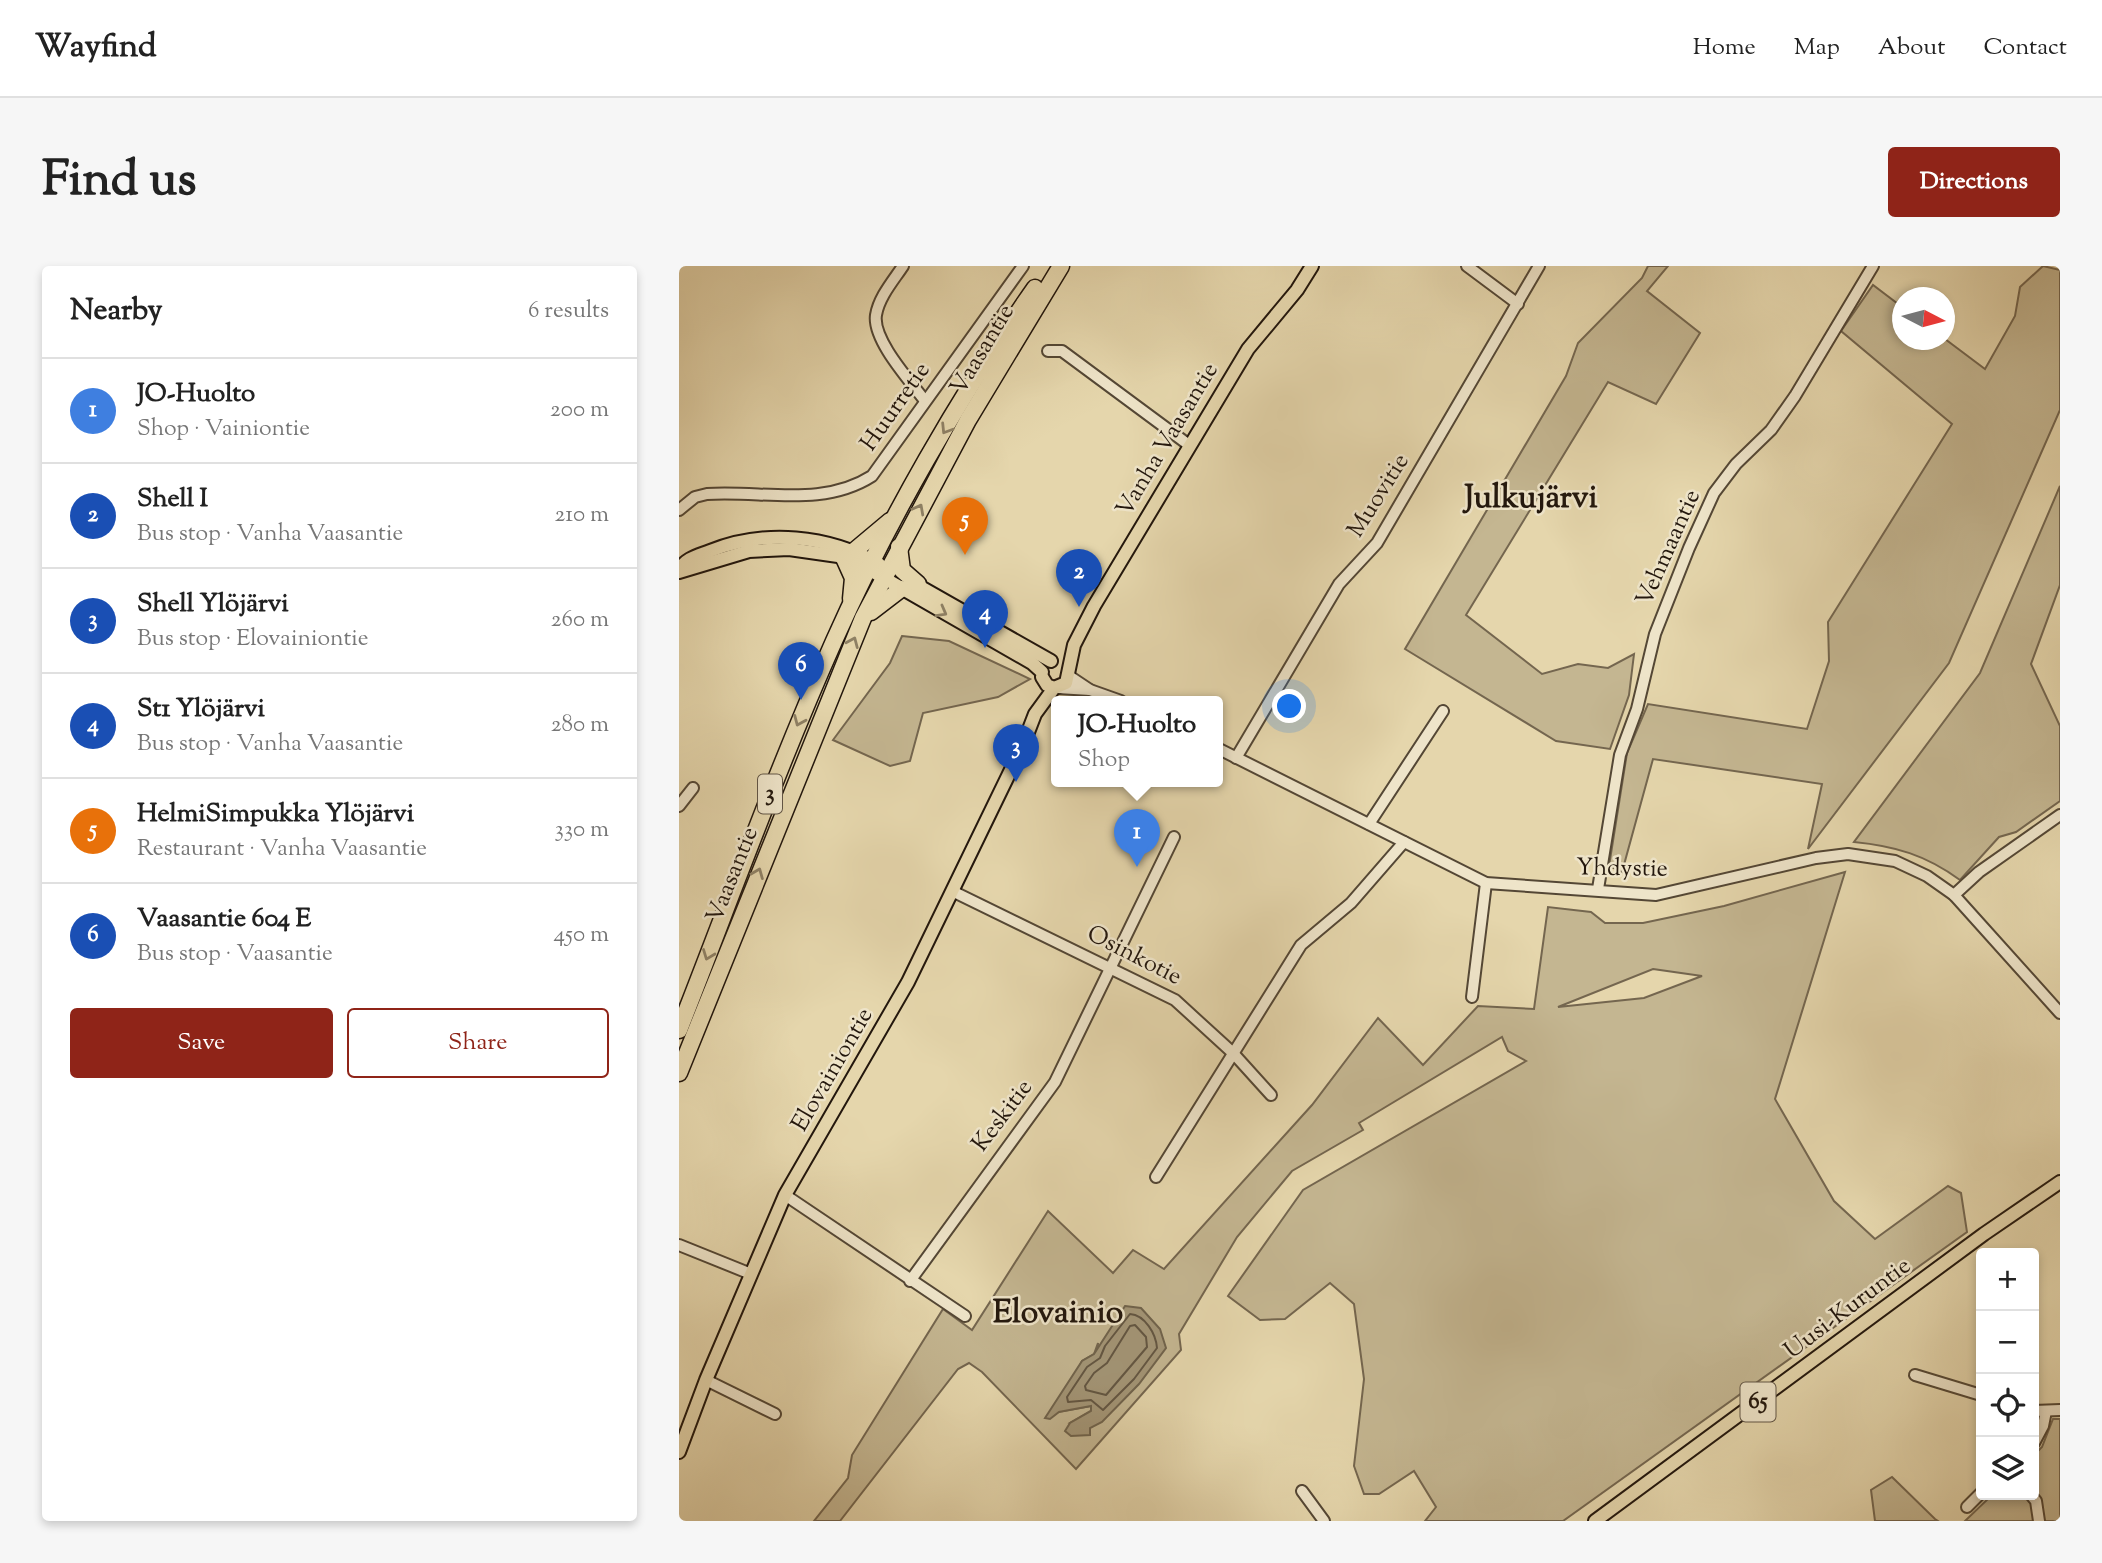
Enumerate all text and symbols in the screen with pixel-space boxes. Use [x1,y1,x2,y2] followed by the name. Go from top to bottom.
[35,24,157,72] text: Wayfind
[1693,31,1756,65] text: Home
[1794,31,1840,65] text: Map
[1878,31,1945,65] text: About
[1983,31,2067,65] text: Contact
[42,147,196,217] text: Find us
[1888,147,2060,217] button: Directions
[1892,287,1955,350] north arrow
[70,290,162,333] text: Nearby
[528,295,609,328] text: 6 results
[943,298,1023,402] street label: Vaasantie
[853,356,939,458] street label: Huurretie
[1109,357,1227,523] street label: Vanha Vaasantie
[137,376,255,413] text: JO-Huolto
[89,394,97,427] text: 1
[550,394,609,427] text: 200 m
[137,413,310,446] text: Shop · Vainiontie
[942,422,955,435] one-way arrow
[1340,447,1418,545] street label: Muovitie
[1462,476,1598,522] district label: Julkujärvi
[137,481,208,518] text: Shell I
[1628,484,1710,612] street label: Vehmaantie
[942,497,988,555] pin: 5
[88,499,98,532] text: 2
[555,499,609,532] text: 210 m
[911,504,925,516] one-way arrow
[137,518,403,551] text: Bus stop · Vanha Vaasantie
[1056,549,1102,607] pin: 2
[137,586,289,623] text: Shell Ylöjärvi
[962,590,1008,648] pin: 4
[88,604,98,637] text: 3
[551,604,609,637] text: 260 m
[935,604,947,617] one-way arrow
[137,623,368,656] text: Bus stop · Elovainiontie
[845,636,859,649] one-way arrow
[778,642,824,700] pin: 6
[1272,689,1306,723] your location
[137,691,265,728] text: St1 Ylöjärvi
[1051,696,1223,787] popup
[1078,707,1196,744] text: JO-Huolto
[87,709,99,742] text: 4
[551,709,609,742] text: 280 m
[794,714,808,726] one-way arrow
[993,724,1039,782] pin: 3
[137,728,403,761] text: Bus stop · Vanha Vaasantie
[1078,744,1130,777] text: Shop
[758,774,782,814] road number: 3
[137,796,414,833] text: HelmiSimpukka Ylöjärvi
[1114,809,1160,867] pin: 1
[89,814,97,847] text: 5
[555,814,609,847] text: 330 m
[698,822,768,928] street label: Vaasantie
[137,833,427,866] text: Restaurant · Vanha Vaasantie
[1576,851,1668,887] street label: Yhdystie
[750,867,764,879] one-way arrow
[137,901,311,938] text: Vaasantie 604 E
[1081,918,1187,994] street label: Osinkotie
[87,919,99,952] text: 6
[553,919,609,952] text: 450 m
[137,938,333,971] text: Bus stop · Vaasantie
[702,949,716,961] one-way arrow
[784,1002,882,1138] street label: Elovainiontie
[70,1008,333,1078] button: Save
[347,1008,609,1078] button: Share
[965,1073,1041,1159] street label: Keskitie
[1976,1248,2039,1500] map controls
[1976,1248,2039,1311] button: +
[1778,1250,1918,1368] street label: Uusi-Kuruntie
[993,1291,1123,1337] district label: Elovainio
[1976,1311,2039,1374] button: −
[1976,1374,2039,1437] button: locate
[1741,1382,1775,1422] road number: 65
[1976,1437,2039,1500] button: layers

